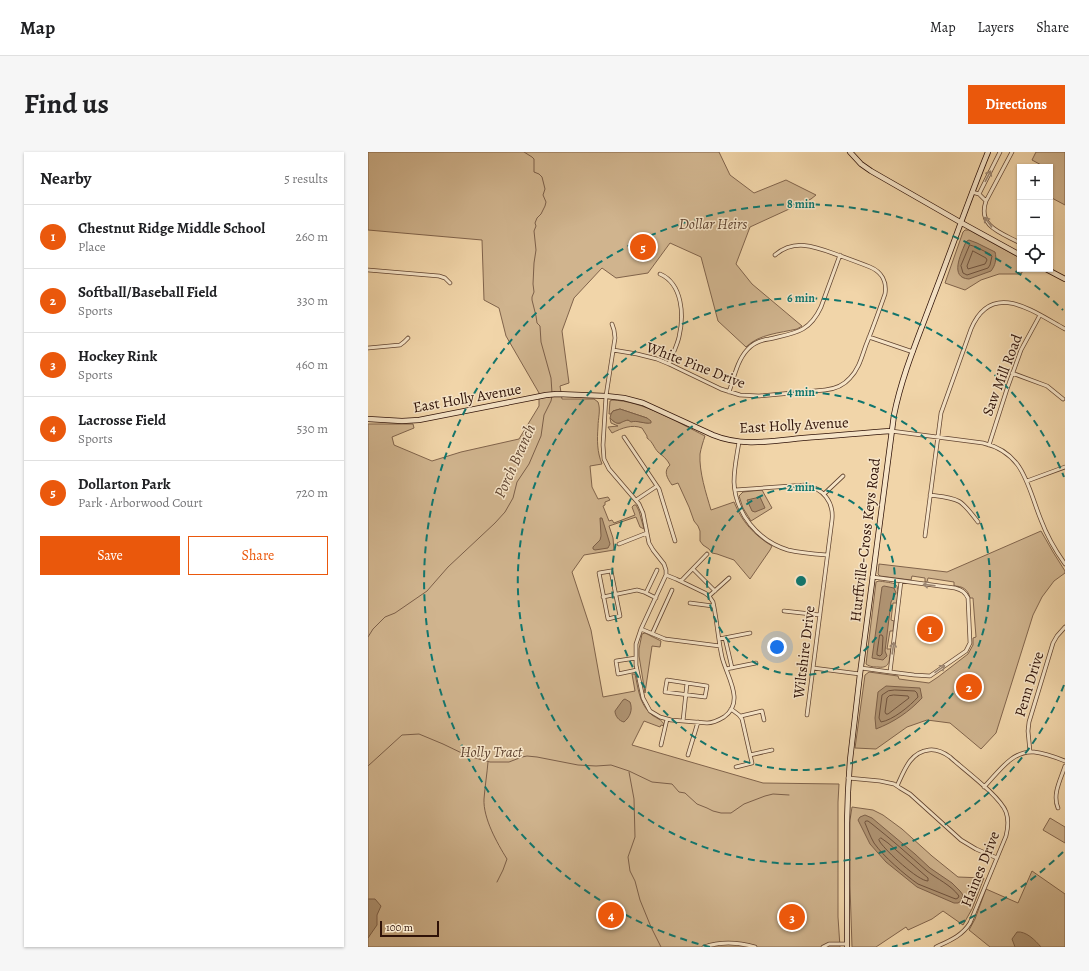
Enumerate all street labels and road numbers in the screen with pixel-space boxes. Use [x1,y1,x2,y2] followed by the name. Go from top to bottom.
[977,330,1027,419] street label: Saw Mill Road
[643,337,749,393] street label: White Pine Drive
[411,379,523,417] street label: East Holly Avenue
[739,412,850,438] street label: East Holly Avenue
[845,456,885,623] street label: Hurffville-Cross Keys Road
[788,604,820,701] street label: Wiltshire Drive
[1010,649,1048,719] street label: Penn Drive
[956,828,1004,910] street label: Haines Drive

